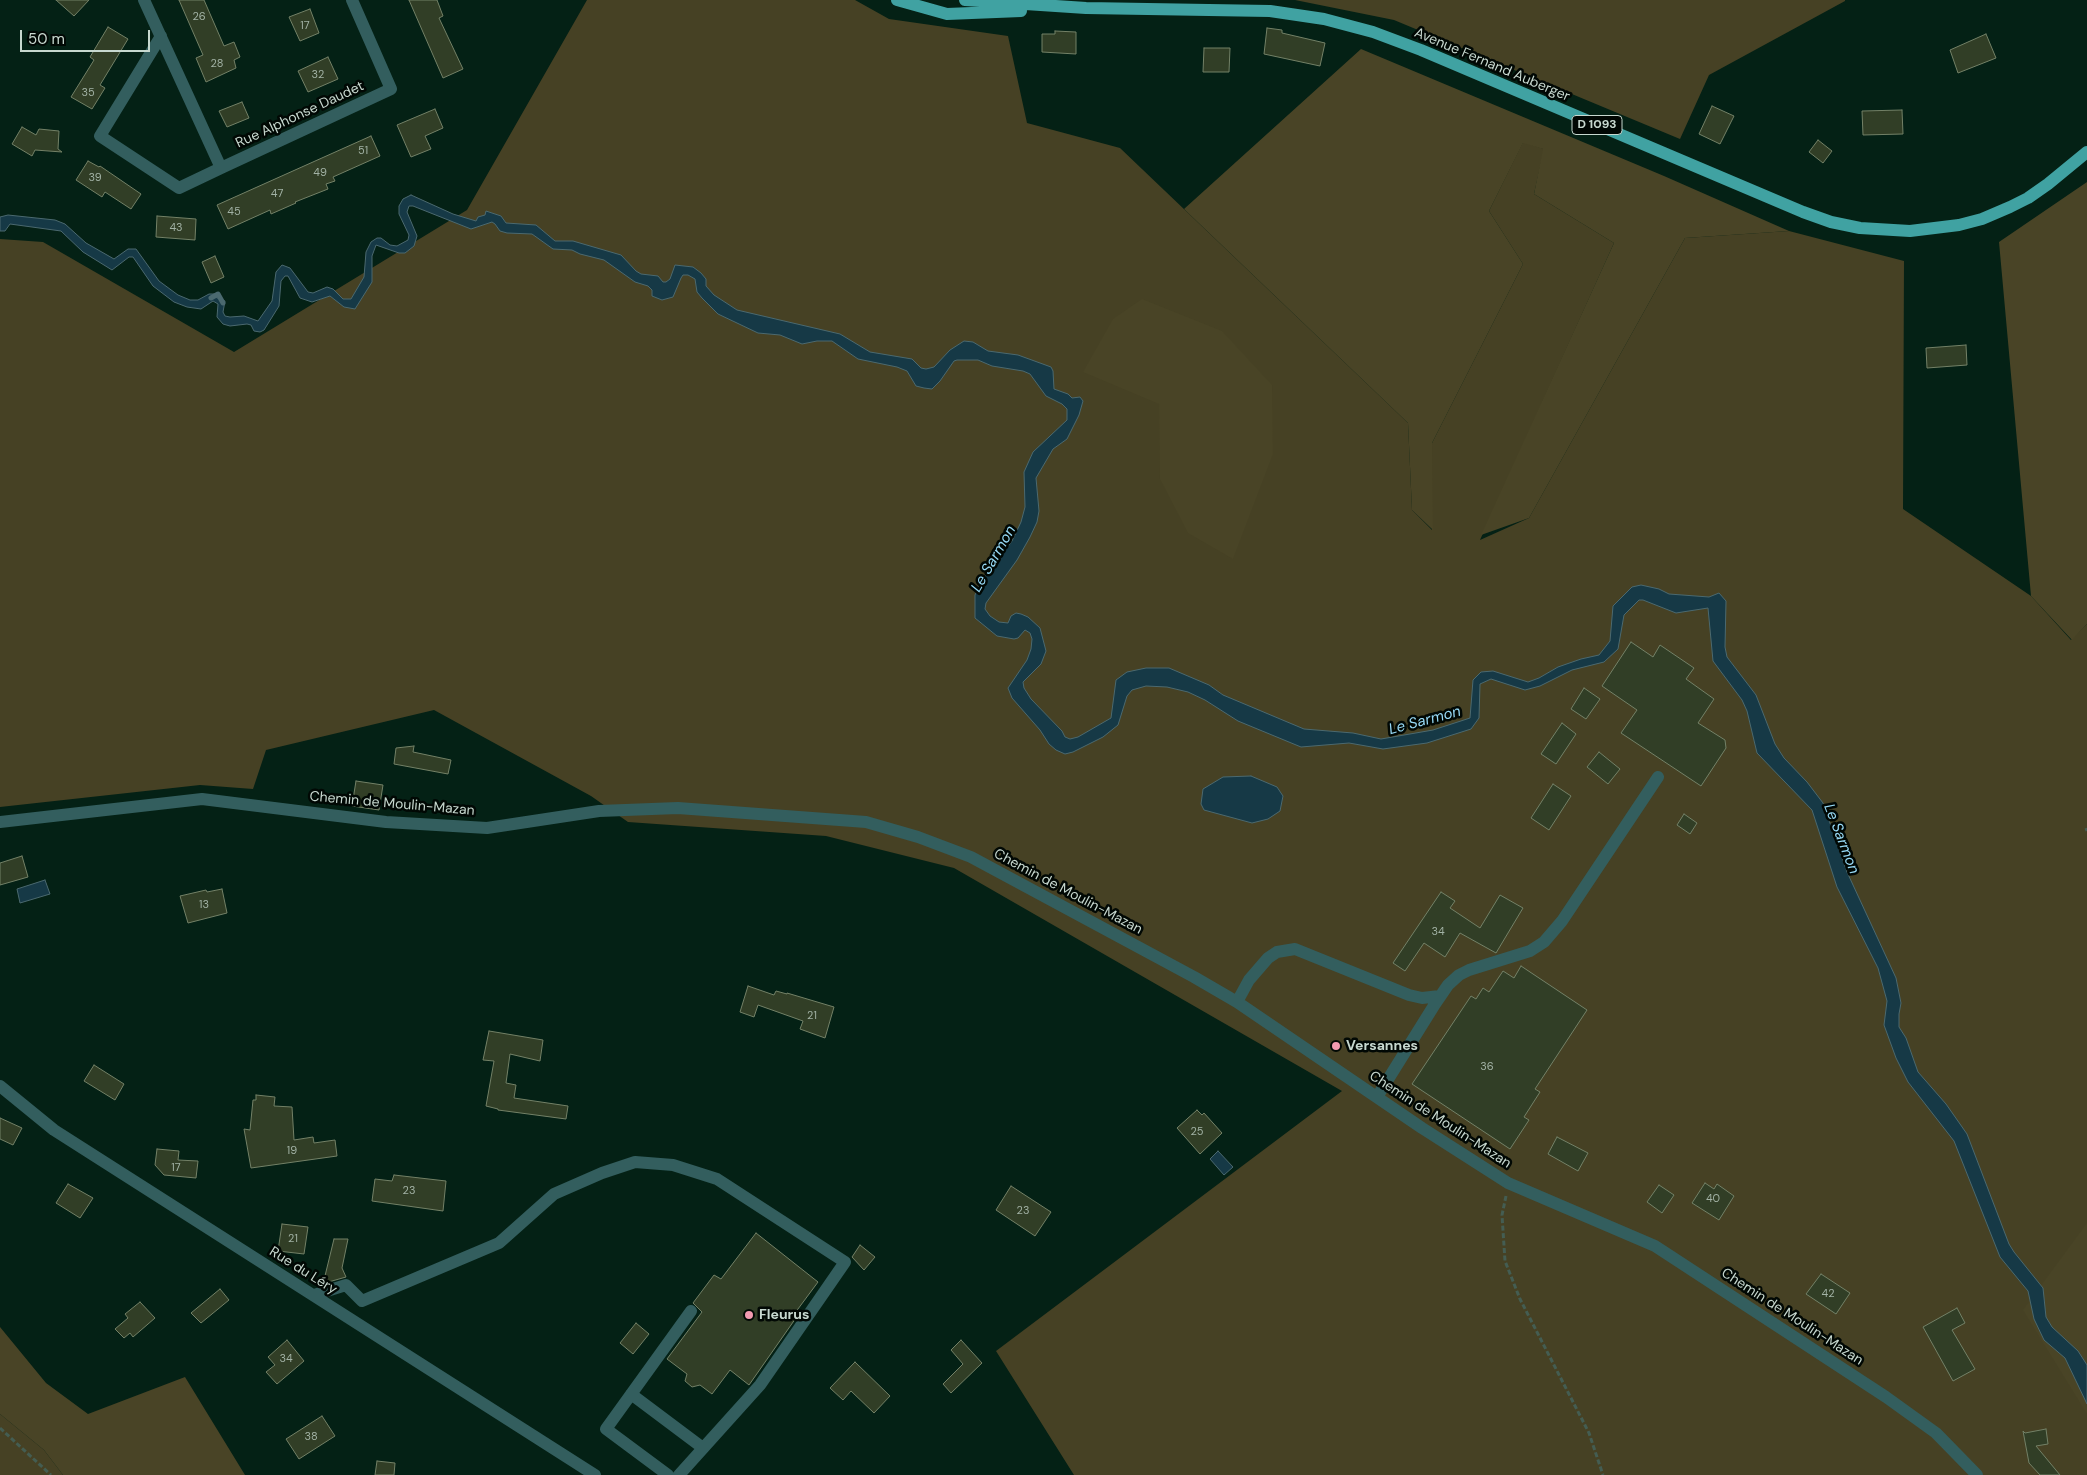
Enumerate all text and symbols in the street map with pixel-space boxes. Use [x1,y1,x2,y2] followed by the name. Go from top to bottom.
[192,10,206,24] house number: 26
[300,19,310,33] house number: 17
[22,20,152,52] scale bar
[1412,25,1572,105] street label: Avenue Fernand Auberger
[28,29,65,49] text: 50 m
[211,57,223,71] house number: 28
[312,68,324,82] house number: 32
[233,78,367,152] street label: Rue Alphonse Daudet
[81,86,95,100] house number: 35
[1572,116,1622,134] road number: D 1093
[358,144,368,158] house number: 51
[313,166,327,180] house number: 49
[88,171,102,185] house number: 39
[271,187,283,201] house number: 47
[227,205,241,219] house number: 45
[169,221,183,235] house number: 43
[968,523,1020,595] water label: Le Sarmon
[1387,703,1463,739] water label: Le Sarmon
[309,788,475,820] street label: Chemin de Moulin-Mazan
[1819,801,1863,877] water label: Le Sarmon
[991,846,1145,938] street label: Chemin de Moulin-Mazan
[199,898,209,912] house number: 13
[1431,925,1445,939] house number: 34
[807,1009,817,1023] house number: 21
[1346,1038,1418,1054] place label: Versannes
[1330,1040,1342,1052] marker: Versannes
[1480,1060,1494,1074] house number: 36
[1366,1068,1514,1172] street label: Chemin de Moulin-Mazan
[1190,1125,1204,1139] house number: 25
[287,1144,297,1158] house number: 19
[171,1161,181,1175] house number: 17
[403,1184,415,1198] house number: 23
[1706,1192,1720,1206] house number: 40
[1017,1204,1029,1218] house number: 23
[288,1232,298,1246] house number: 21
[266,1244,340,1298] street label: Rue du Léry
[1718,1265,1866,1369] street label: Chemin de Moulin-Mazan
[1821,1287,1835,1301] house number: 42
[759,1307,809,1323] place label: Fleurus
[743,1309,755,1321] marker: Fleurus
[279,1352,293,1366] house number: 34
[304,1430,318,1444] house number: 38

